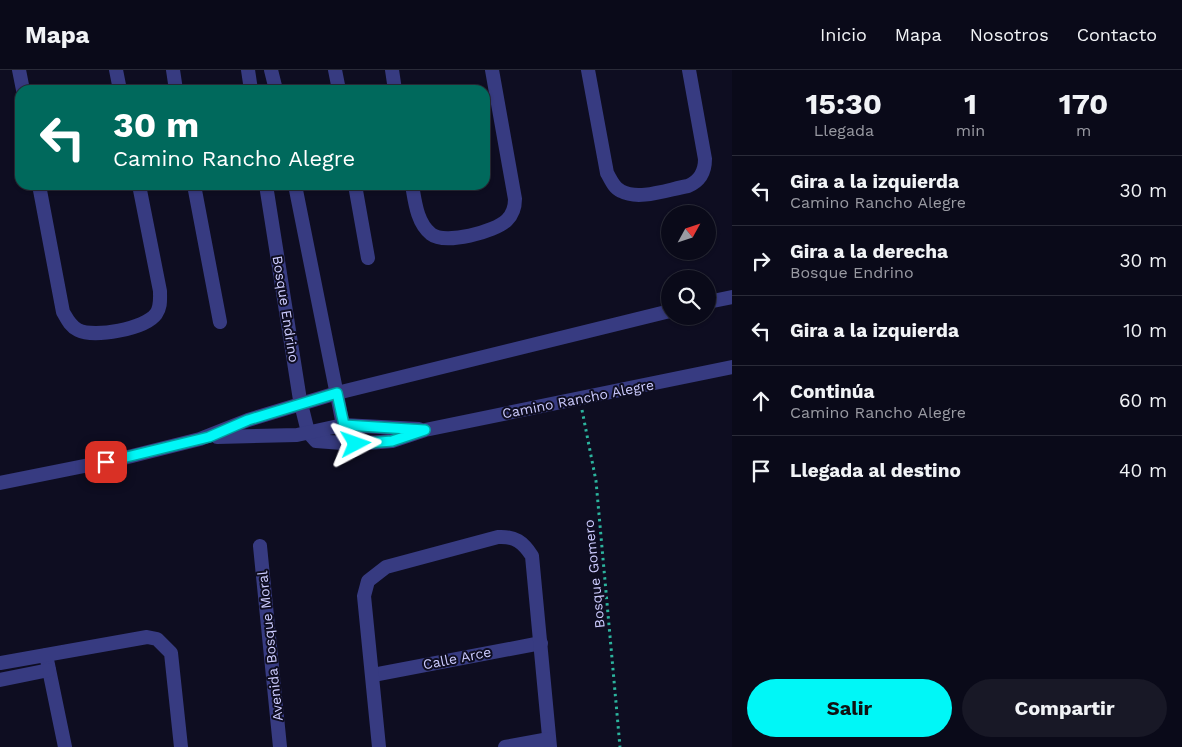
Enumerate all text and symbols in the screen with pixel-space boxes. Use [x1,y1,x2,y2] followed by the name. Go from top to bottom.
[25,21,90,49] text: Mapa
[820,24,867,45] text: Inicio
[895,24,942,45] text: Mapa
[970,24,1049,45] text: Nosotros
[1077,24,1157,45] text: Contacto
[806,86,882,121] text: 15:30
[964,86,977,121] text: 1
[1059,86,1108,121] text: 170
[113,104,199,146] text: 30 m
[30,105,95,170] icon: left
[814,121,874,140] text: Llegada
[956,121,985,140] text: min
[1076,121,1091,140] text: m
[113,146,355,171] text: Camino Rancho Alegre
[790,170,959,193] text: Gira a la izquierda
[747,177,775,205] icon: left
[1120,179,1167,202] text: 30 m
[790,193,966,212] text: Camino Rancho Alegre
[661,205,716,260] north arrow
[661,205,716,325] map controls
[790,240,948,263] text: Gira a la derecha
[747,247,775,275] icon: right
[1120,249,1167,272] text: 30 m
[270,254,302,364] street label: Bosque Endrino
[790,263,914,282] text: Bosque Endrino
[661,270,716,325] button: search
[747,317,775,345] icon: left
[790,319,959,342] text: Gira a la izquierda
[1123,319,1167,342] text: 10 m
[501,376,655,422] street label: Camino Rancho Alegre
[790,380,874,403] text: Continúa
[747,387,775,415] icon: ahead
[1119,389,1167,412] text: 60 m
[790,403,966,422] text: Camino Rancho Alegre
[329,417,381,469] position arrow
[85,441,127,483] pin
[92,448,120,476] icon: arrive
[747,457,775,485] icon: arrive
[790,459,961,482] text: Llegada al destino
[1119,459,1167,482] text: 40 m
[580,519,608,629] street label: Bosque Gomero
[254,569,286,722] street label: Avenida Bosque Moral
[422,644,492,672] street label: Calle Arce
[747,679,952,737] button: Salir
[962,679,1167,737] button: Compartir

